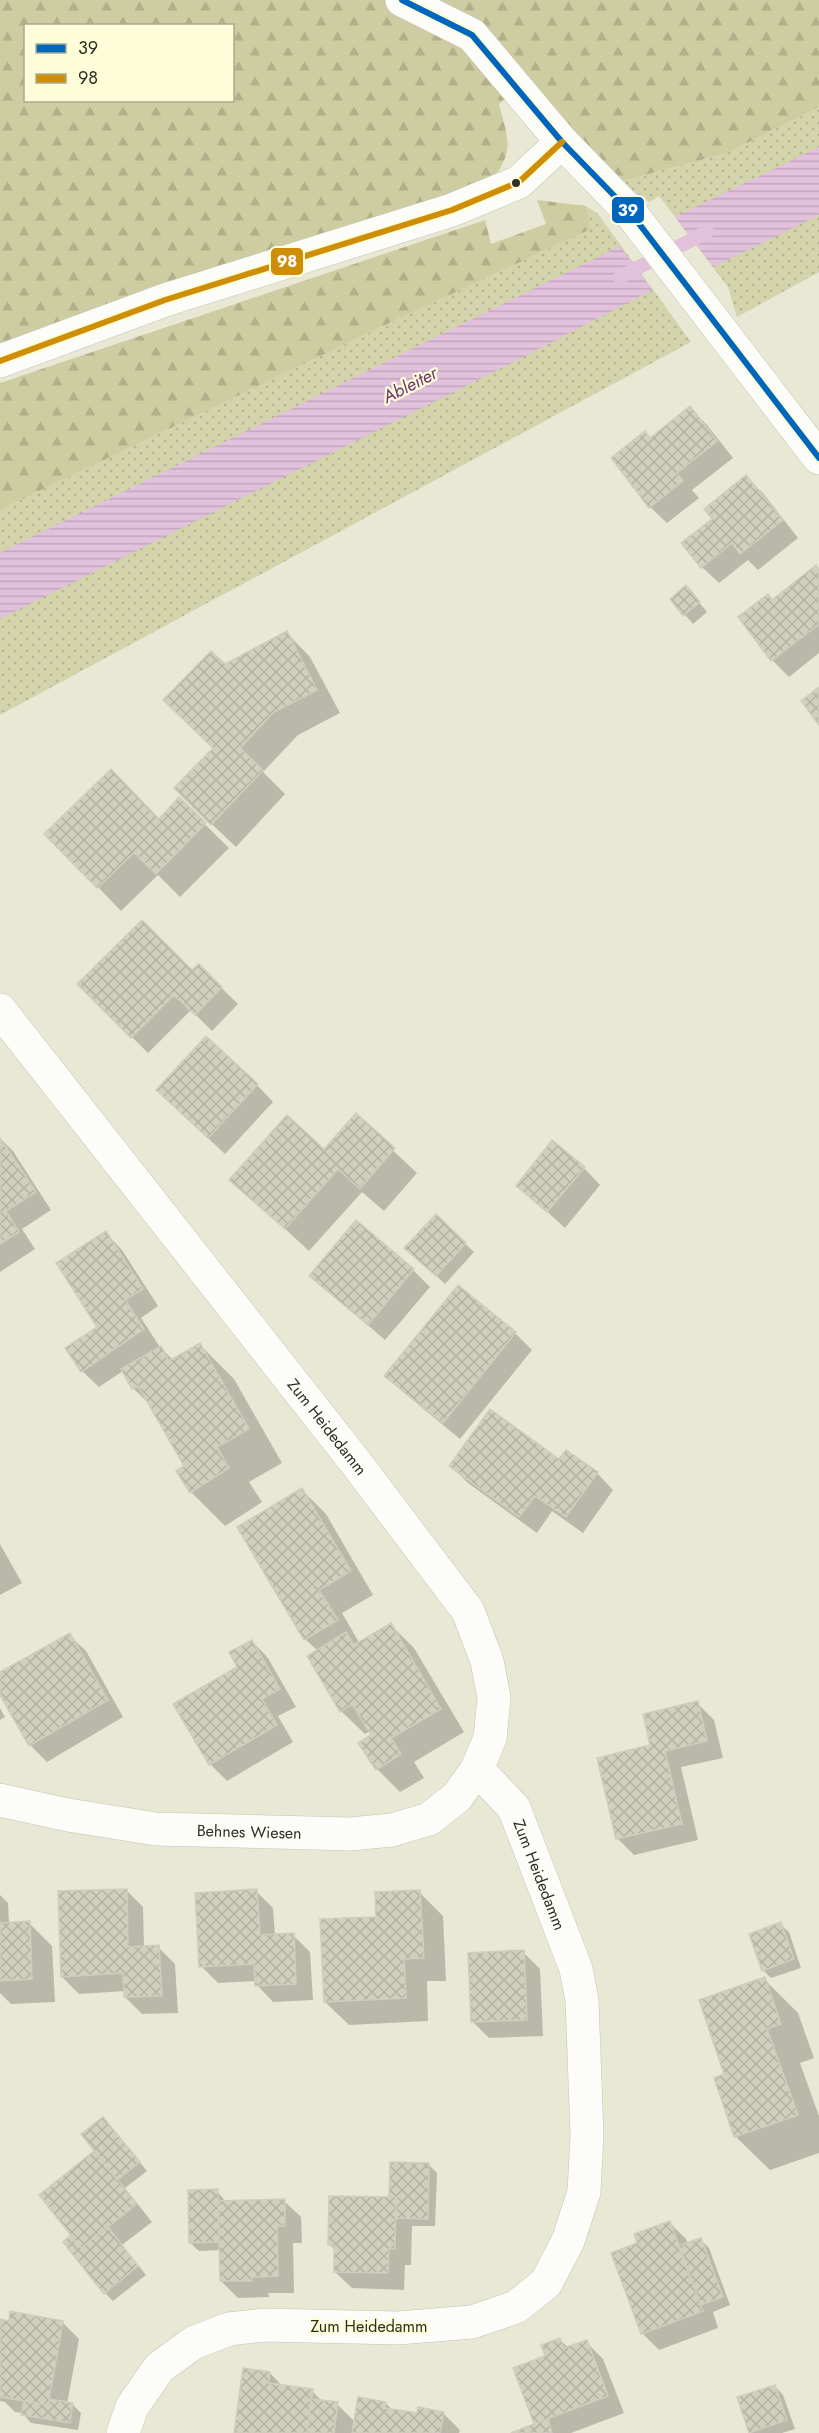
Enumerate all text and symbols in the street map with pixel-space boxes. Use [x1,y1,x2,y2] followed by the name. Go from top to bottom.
[24,24,234,102] legend
[78,35,98,61] text: 39
[78,65,98,91] text: 98
[510,177,522,189] unlabelled marker
[611,196,645,224] line badge: 39
[618,199,638,222] text: 39
[270,247,304,276] line badge: 98
[277,250,297,273] text: 98
[377,360,443,410] water label: Ableiter
[282,1374,373,1480] street label: Zum Heidedamm
[508,1816,571,1933] street label: Zum Heidedamm
[197,1819,302,1844] street label: Behnes Wiesen
[311,2315,427,2338] street label: Zum Heidedamm

